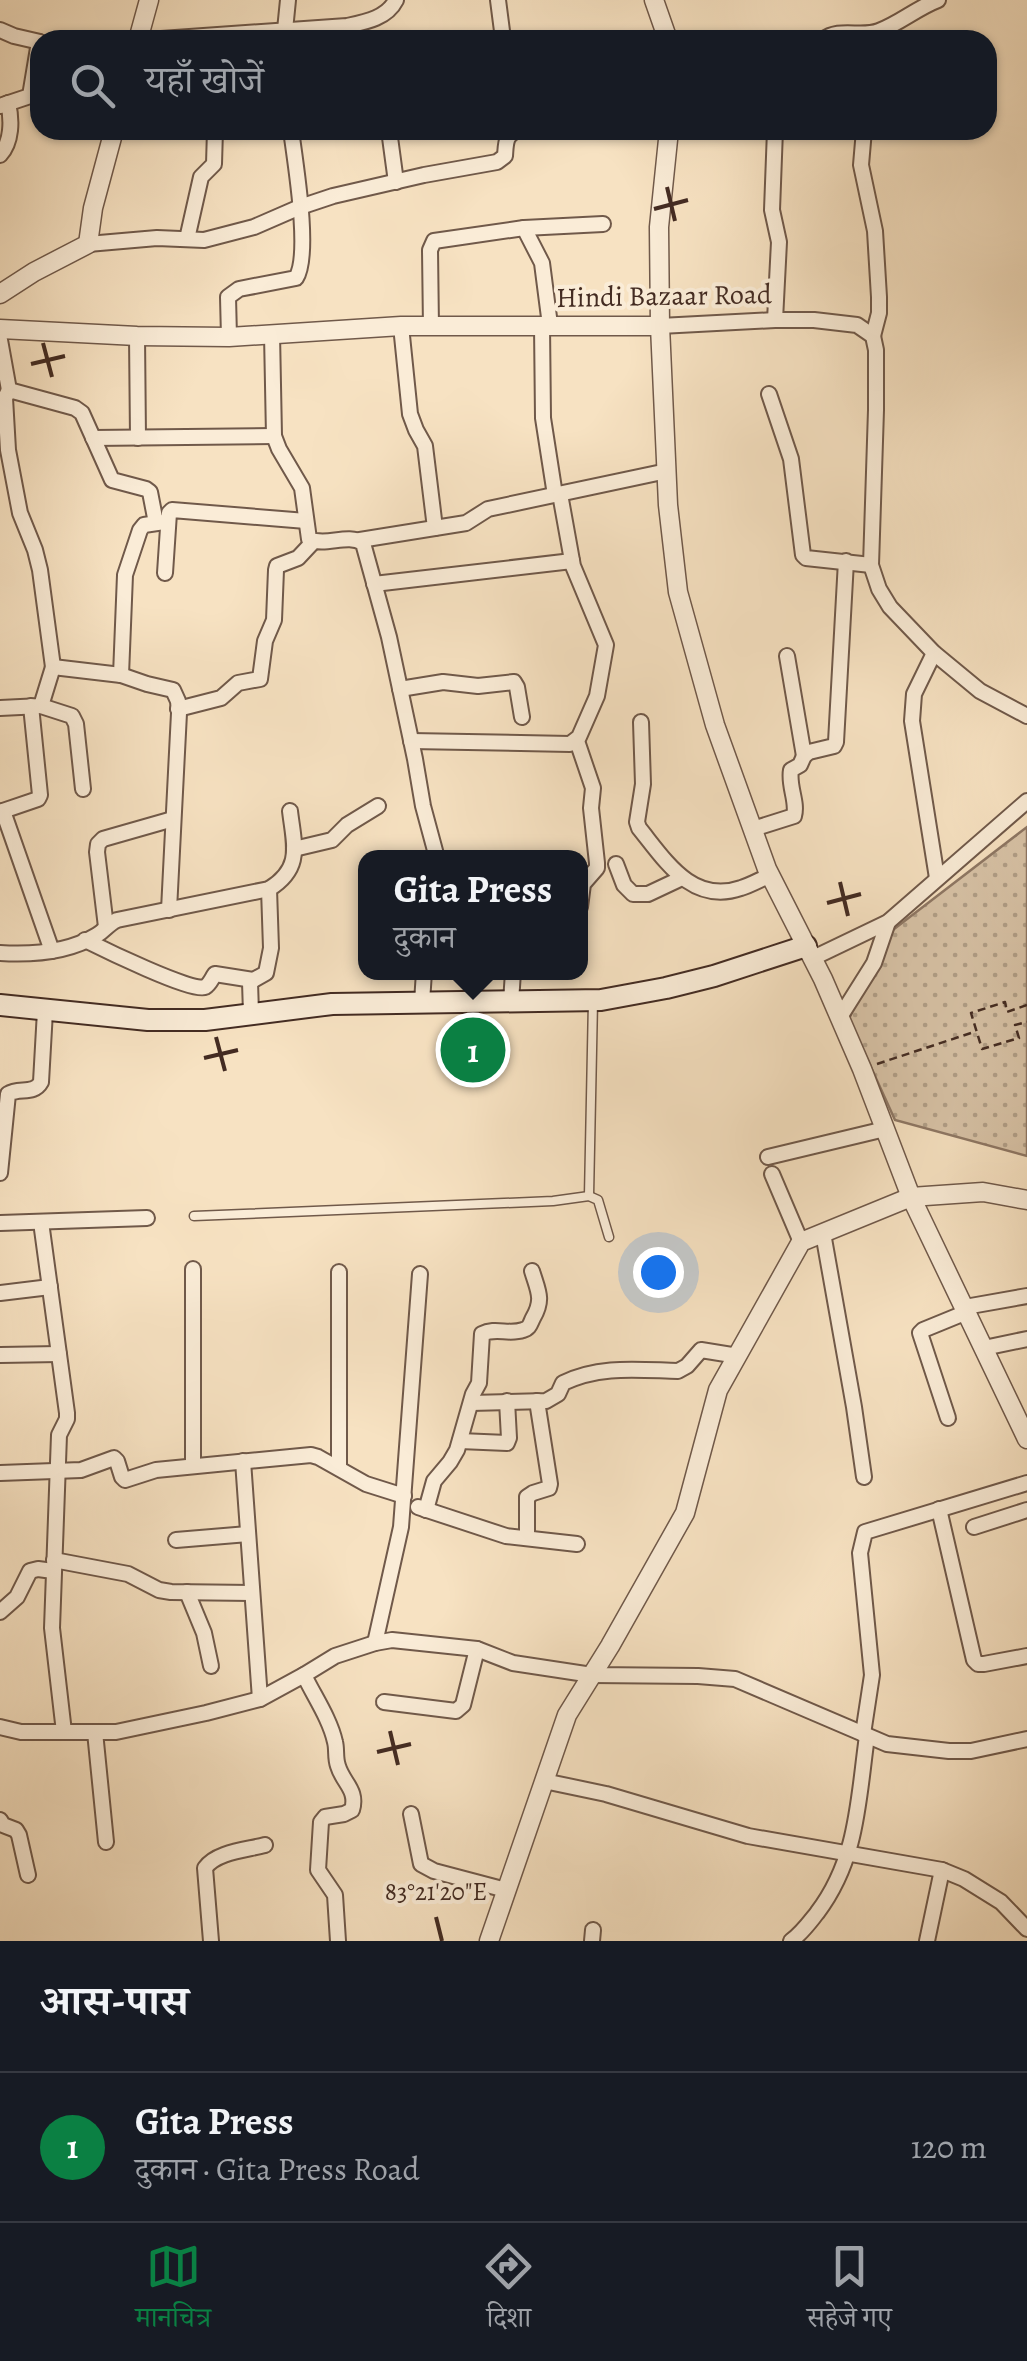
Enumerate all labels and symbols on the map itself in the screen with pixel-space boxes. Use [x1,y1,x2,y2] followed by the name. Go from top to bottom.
[556,275,773,317] street label: Hindi Bazaar Road
[440,1012,506,1088] pin: 1
[633,1247,684,1298] your location
[385,1875,487,1909] text: 83°21'20"E

